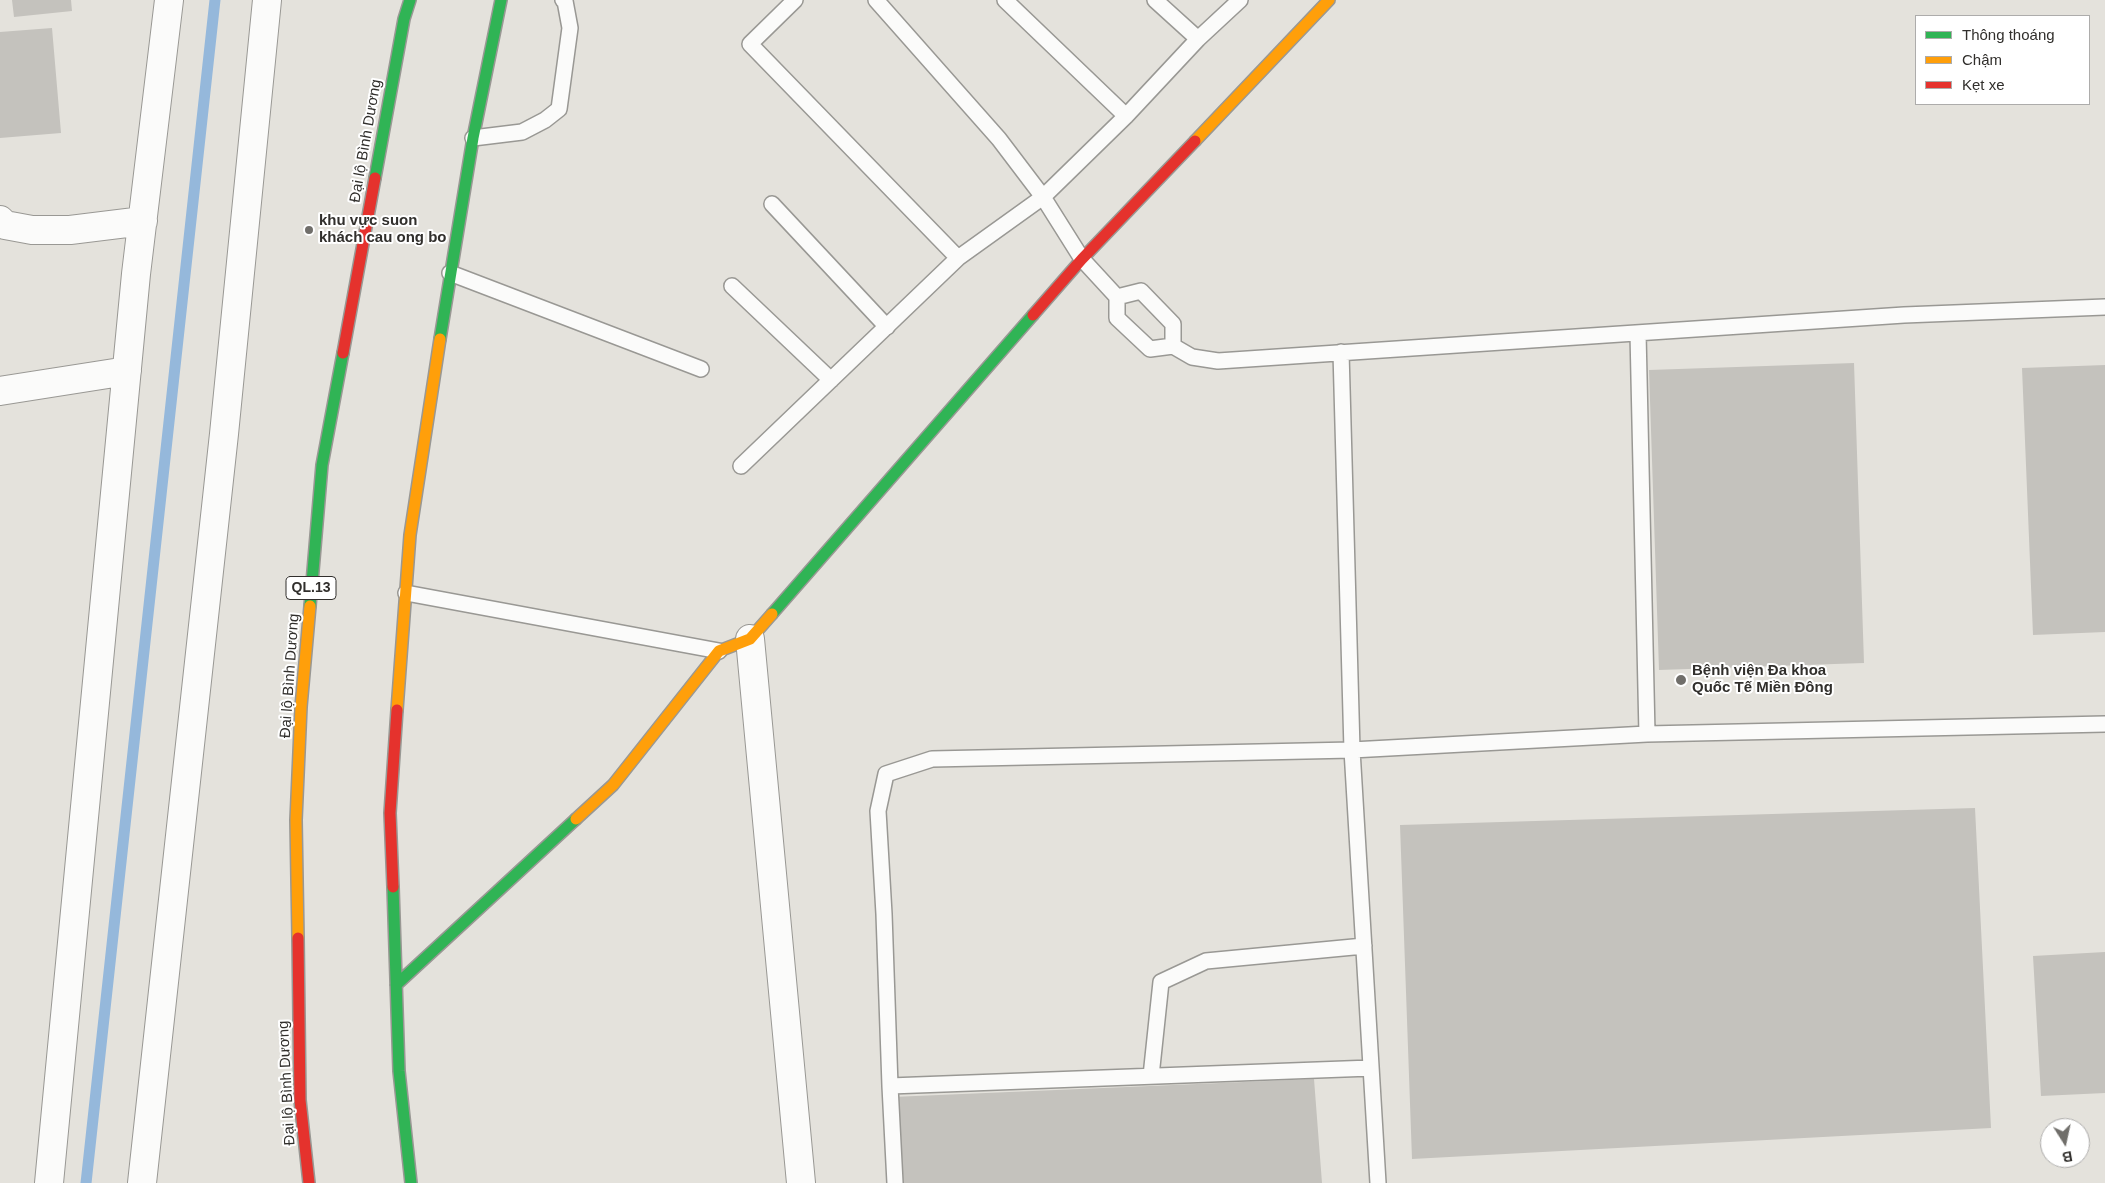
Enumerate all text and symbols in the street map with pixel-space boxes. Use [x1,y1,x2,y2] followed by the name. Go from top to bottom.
[1915,15,2090,105] legend
[1962,26,2055,43] text: Thông thoáng
[1962,51,2002,68] text: Chậm
[1962,76,2005,93] text: Kẹt xe
[346,78,386,204] street label: Đại lộ Bình Dương
[319,212,447,247] place label: khu vực suon khách cau ong bo
[303,224,315,236] marker: khu vực suon khách cau ong bo
[286,576,336,600] road number: QL.13
[277,613,303,739] street label: Đại lộ Bình Dương
[1692,662,1833,697] place label: Bệnh viện Đa khoa Quốc Tế Miền Đông
[1674,673,1688,687] marker: Bệnh viện Đa khoa Quốc Tế Miền Đông
[275,1020,299,1146] street label: Đại lộ Bình Dương
[2040,1118,2090,1168] north arrow
[2061,1148,2074,1166] text: B

